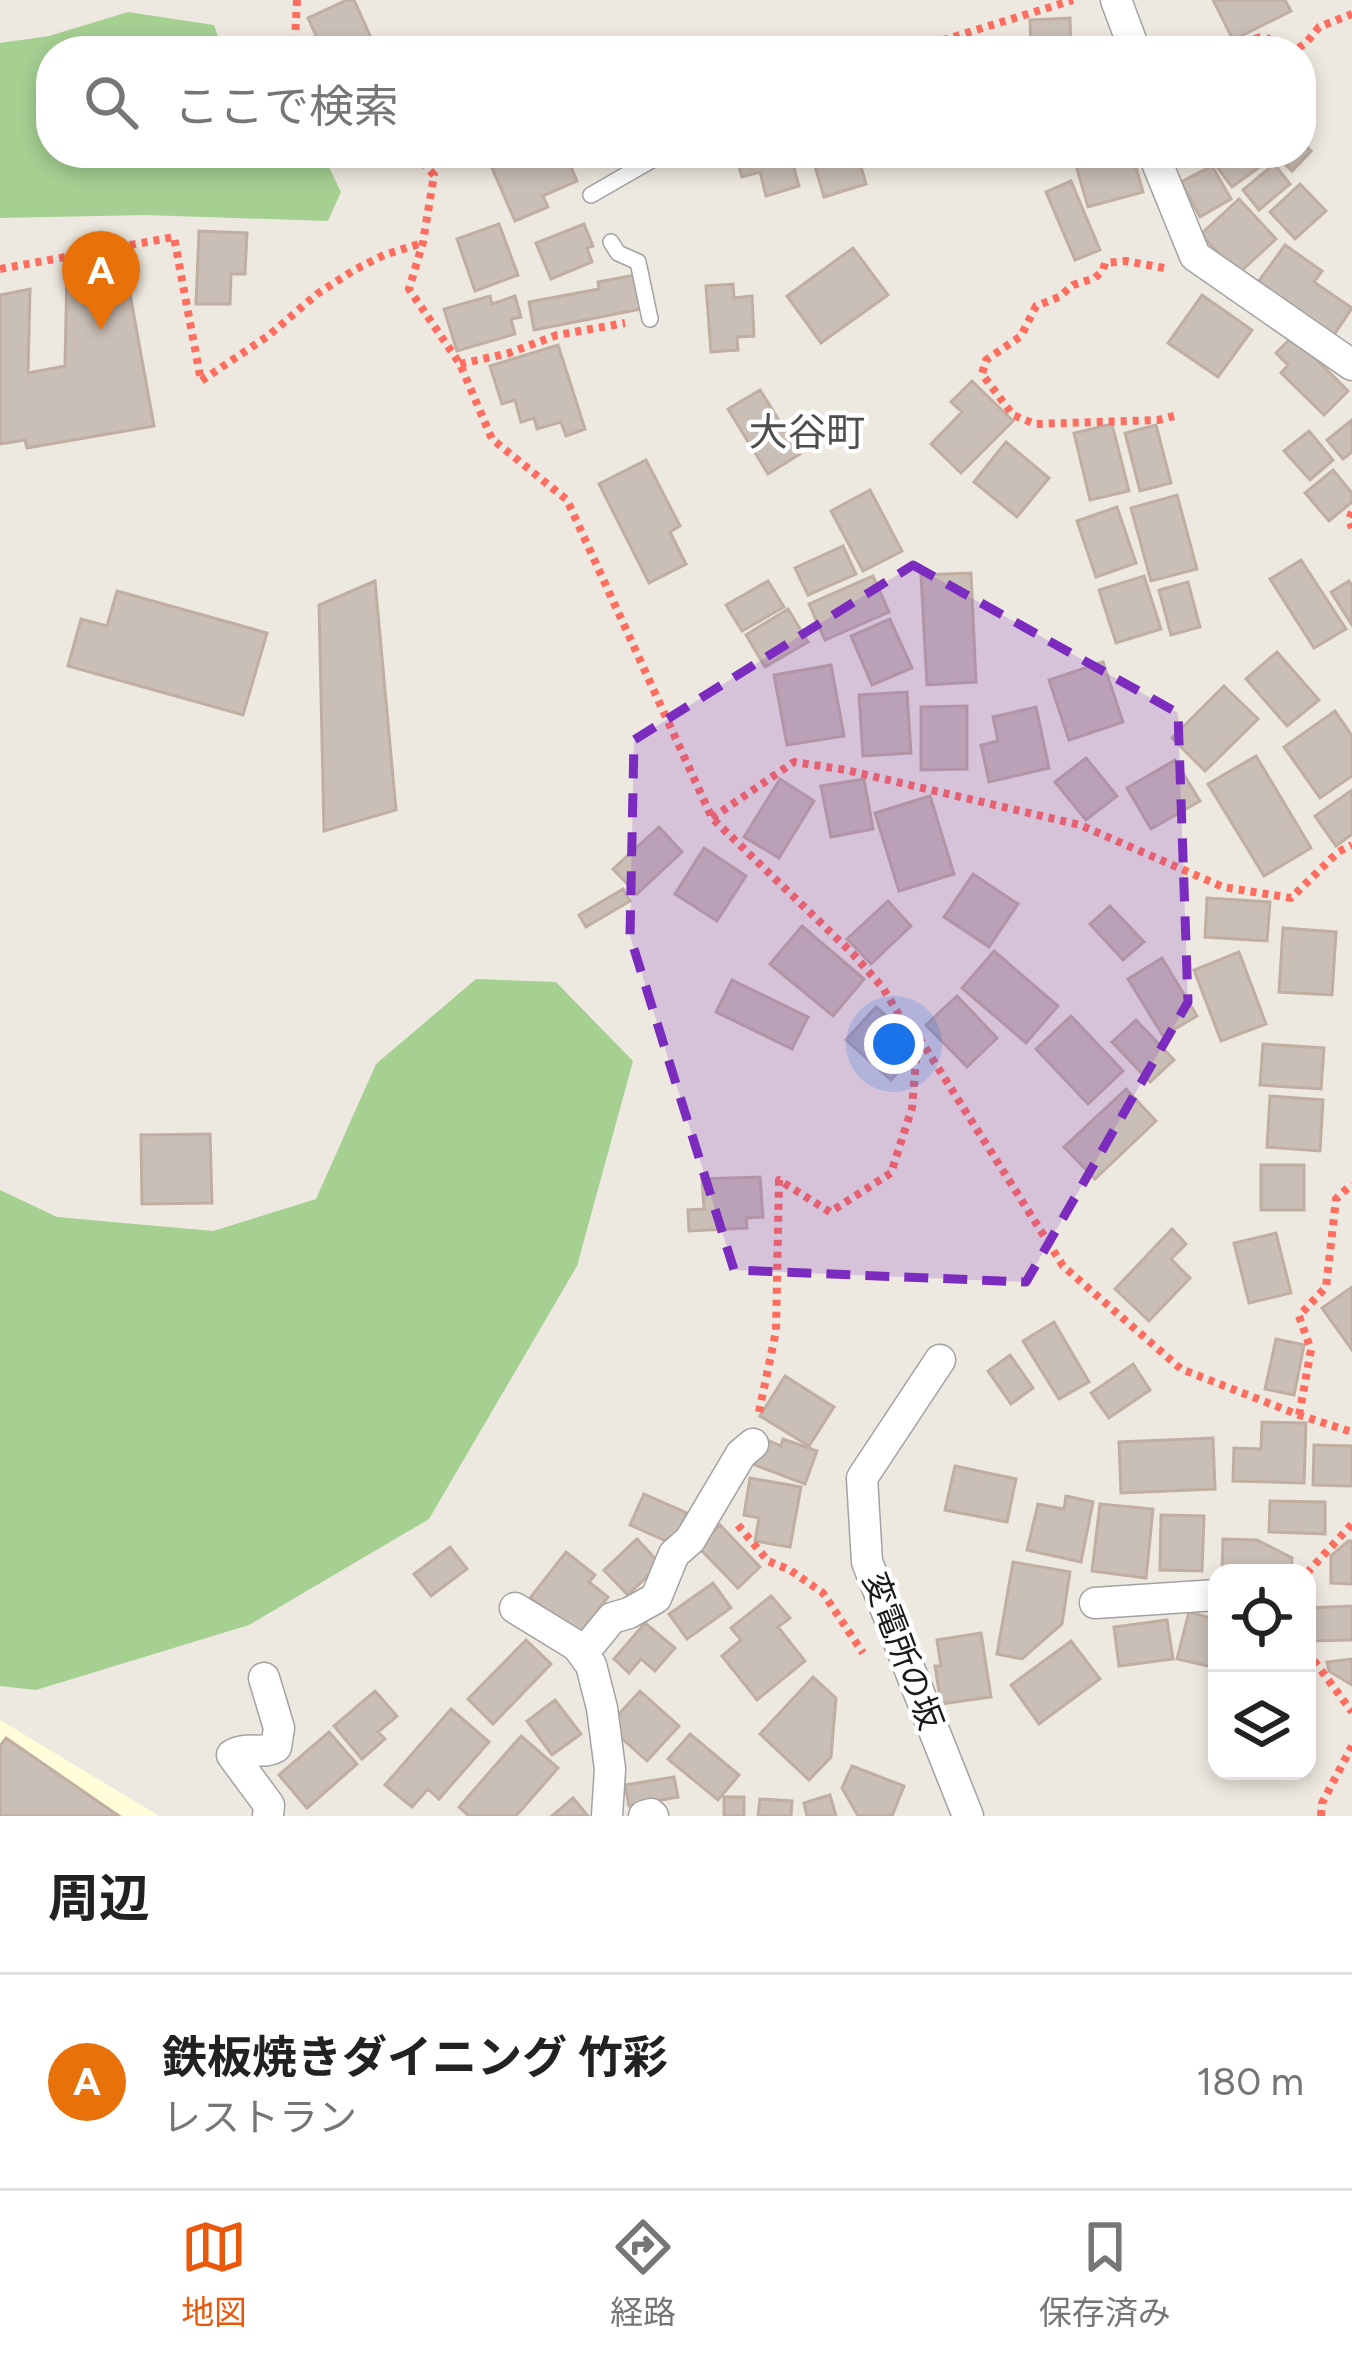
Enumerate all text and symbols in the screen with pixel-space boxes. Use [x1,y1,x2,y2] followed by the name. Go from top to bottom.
[36,36,1316,168] search box
[78,69,144,135] icon: search
[174,79,399,133] text: ここで検索
[62,231,140,330] pin: A
[748,409,866,456] district label: 大谷町
[864,1014,924,1074] your location
[1208,1564,1316,1780] map controls
[1208,1564,1316,1672] button: locate
[855,1567,951,1735] street label: 変電所の坂
[1208,1672,1316,1780] button: layers
[48,1868,150,1929] text: 周辺
[162,2030,668,2084] text: 鉄板焼きダイニング 竹彩
[73,2058,101,2105] text: A
[1196,2058,1304,2105] text: 180 m
[162,2094,357,2141] text: レストラン
[181,2214,247,2334] tab: 地図
[610,2214,676,2334] tab: 経路
[1039,2214,1171,2334] tab: 保存済み

